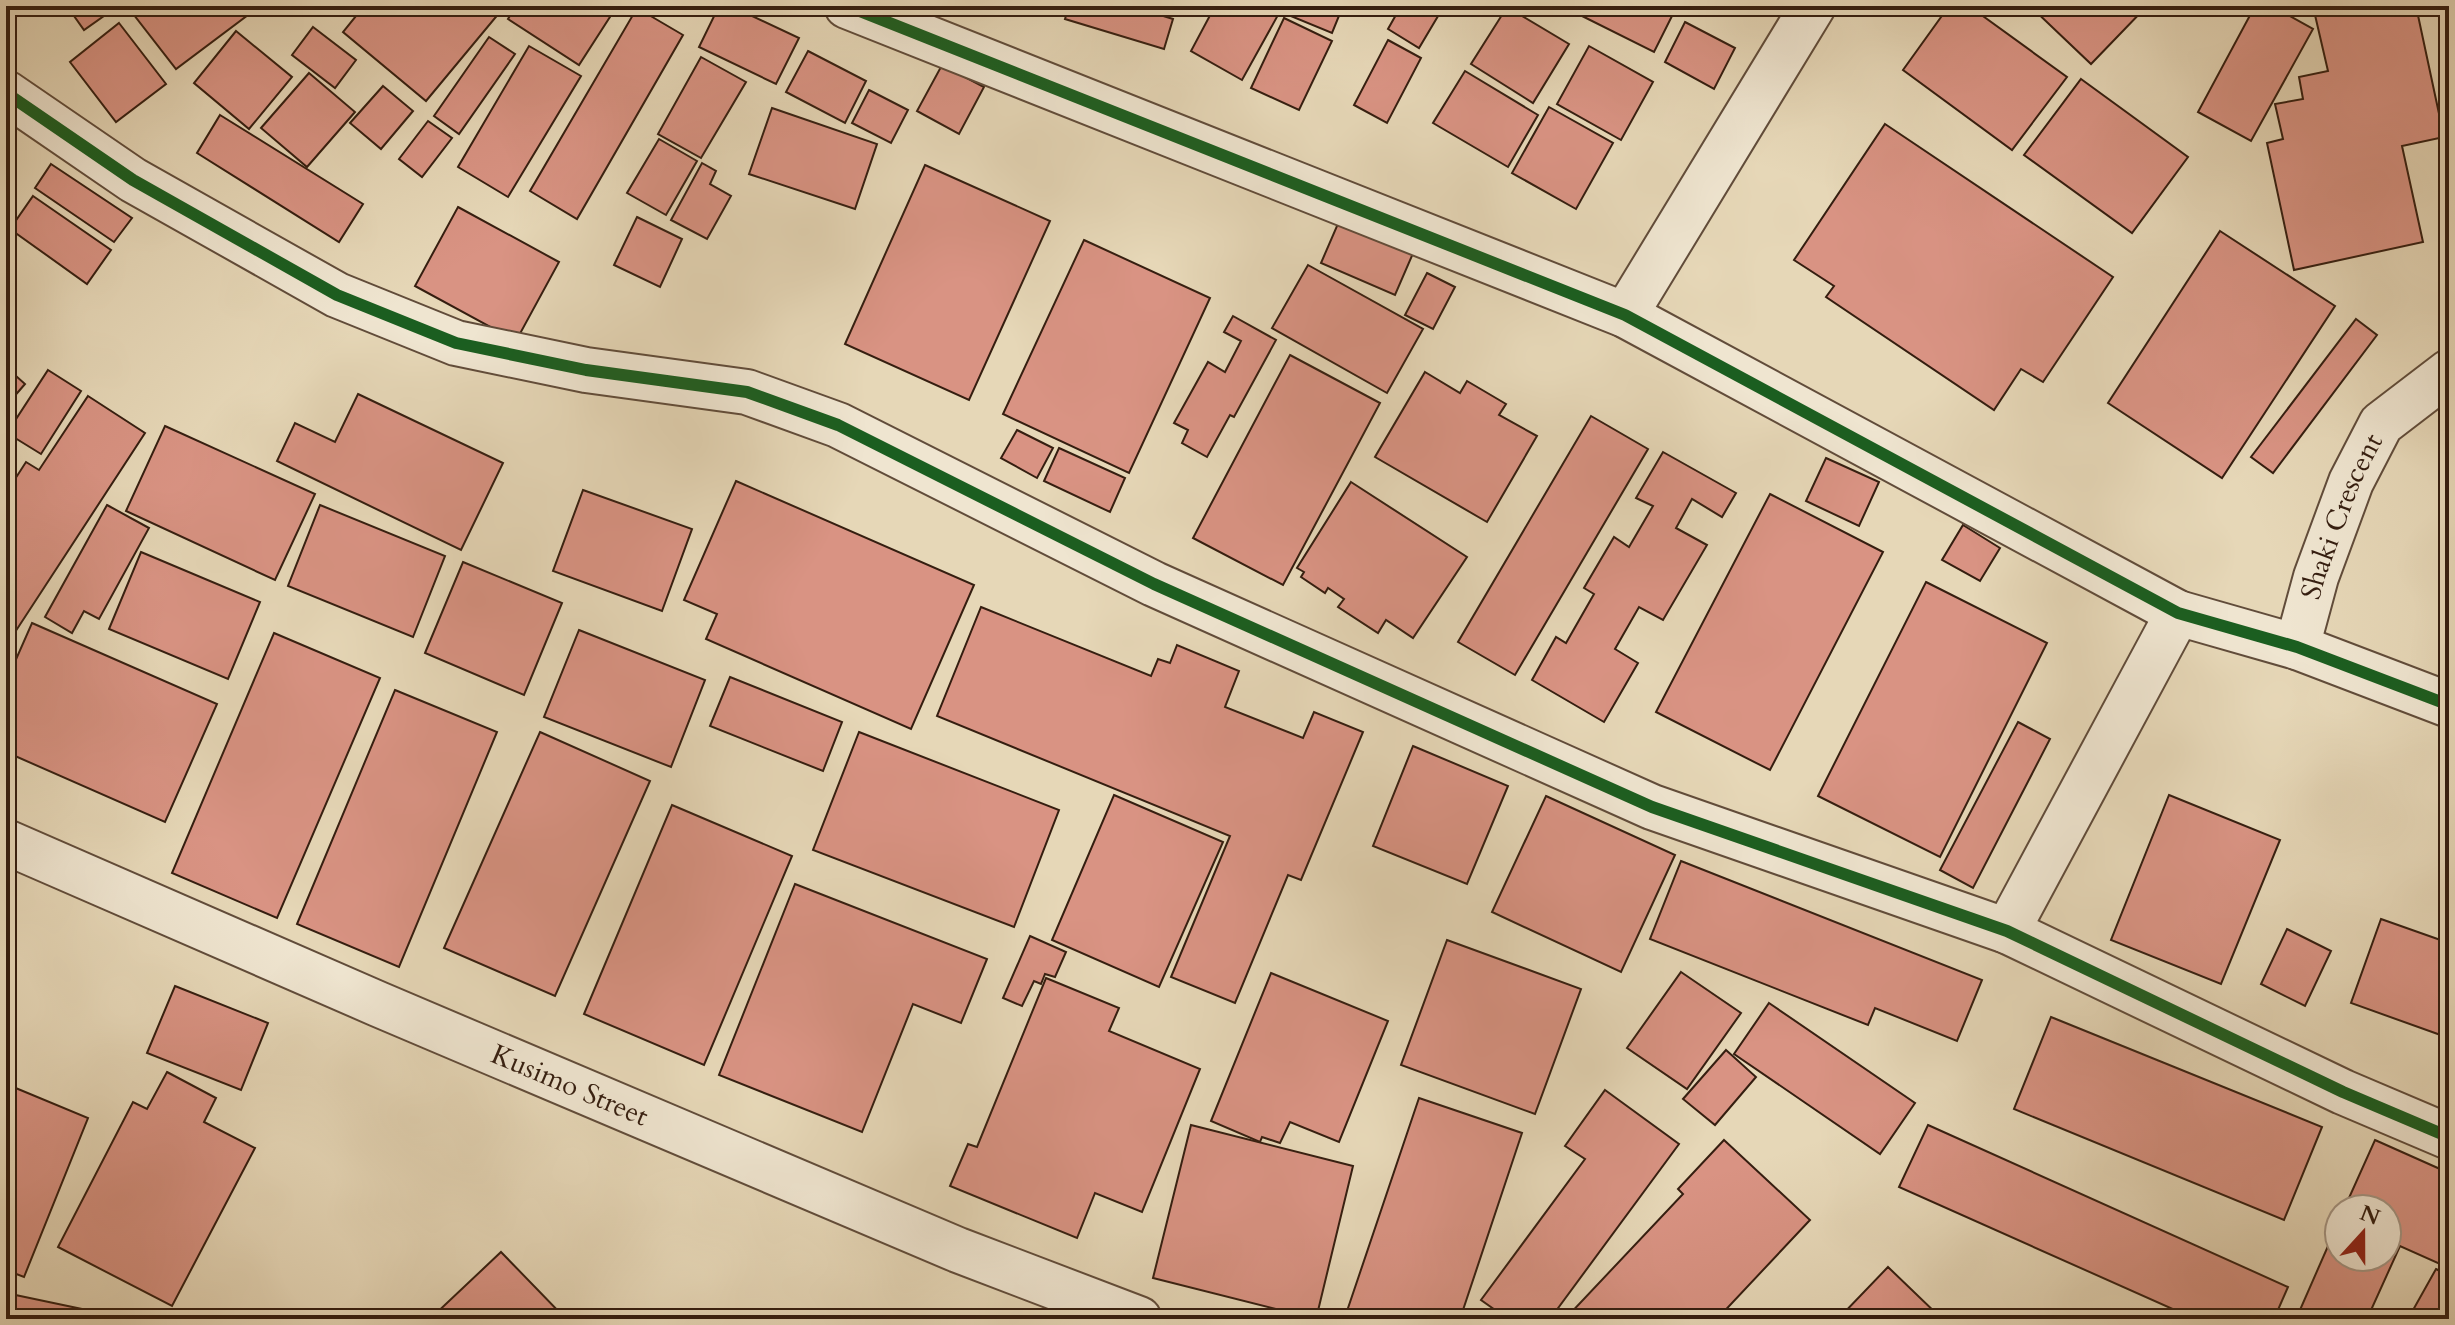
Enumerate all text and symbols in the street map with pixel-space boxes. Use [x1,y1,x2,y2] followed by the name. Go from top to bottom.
[2292,427,2392,604] street label: Shaki Crescent
[485,1035,654,1136] street label: Kusimo Street
[2323,1193,2403,1273] north arrow
[2356,1198,2384,1233] text: N

